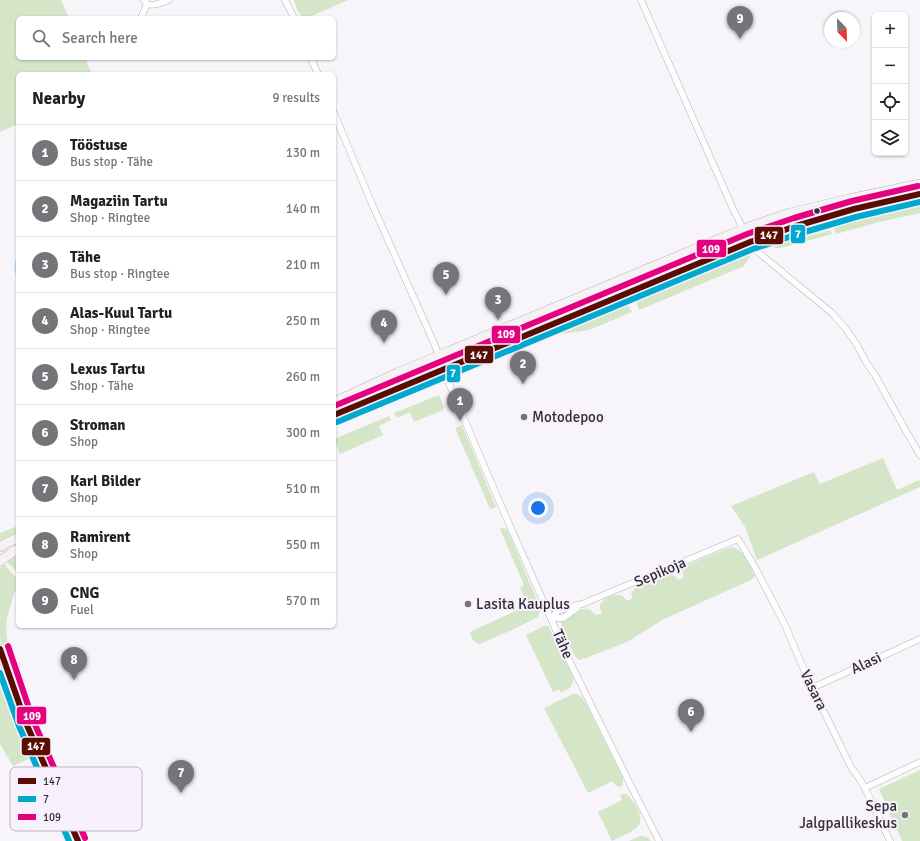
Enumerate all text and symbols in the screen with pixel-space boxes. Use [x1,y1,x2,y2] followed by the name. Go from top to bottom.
[727,6,753,39] pin: 9
[824,12,860,48] north arrow
[872,12,908,156] map controls
[872,12,908,48] button: +
[16,16,336,60] search box
[30,27,52,49] icon: search
[62,29,138,47] text: Search here
[872,48,908,84] button: −
[872,84,908,120] button: locate
[32,88,85,109] text: Nearby
[272,90,320,106] text: 9 results
[872,120,908,156] button: layers
[70,136,128,154] text: Tööstuse
[41,145,49,161] text: 1
[286,145,320,161] text: 130 m
[70,154,153,170] text: Bus stop · Tähe
[70,192,168,210] text: Magaziin Tartu
[41,201,49,217] text: 2
[286,201,320,217] text: 140 m
[812,206,822,216] unlabelled marker
[70,210,150,226] text: Shop · Ringtee
[790,224,806,244] line badge: 7
[754,226,784,245] line badge: 147
[795,228,801,241] text: 7
[760,229,778,242] text: 147
[696,239,727,258] line badge: 109
[702,243,720,256] text: 109
[70,248,101,266] text: Tähe
[41,257,49,273] text: 3
[286,257,320,273] text: 210 m
[433,262,459,295] pin: 5
[70,266,170,282] text: Bus stop · Ringtee
[485,287,511,320] pin: 3
[70,304,172,322] text: Alas-Kuul Tartu
[371,310,397,343] pin: 4
[41,313,49,329] text: 4
[286,313,320,329] text: 250 m
[70,322,150,338] text: Shop · Ringtee
[491,325,521,344] line badge: 109
[497,328,515,341] text: 109
[464,345,494,364] line badge: 147
[470,349,488,362] text: 147
[510,351,536,384] pin: 2
[70,360,145,378] text: Lexus Tartu
[446,364,461,383] line badge: 7
[450,367,456,380] text: 7
[41,369,49,385] text: 5
[286,369,320,385] text: 260 m
[70,378,134,394] text: Shop · Tähe
[447,388,473,421] pin: 1
[532,408,604,426] place label: Motodepoo
[519,412,529,422] marker: Motodepoo
[70,416,126,434] text: Stroman
[41,425,49,441] text: 6
[286,425,320,441] text: 300 m
[70,434,98,450] text: Shop
[70,472,141,490] text: Karl Bilder
[41,481,49,497] text: 7
[286,481,320,497] text: 510 m
[70,490,98,506] text: Shop
[528,498,548,518] your location
[70,528,130,546] text: Ramirent
[41,537,49,553] text: 8
[286,537,320,553] text: 550 m
[70,546,98,562] text: Shop
[631,553,689,591] street label: Sepikoja
[70,584,99,602] text: CNG
[41,593,49,609] text: 9
[286,593,320,609] text: 570 m
[476,595,570,613] place label: Lasita Kauplus
[463,599,473,609] marker: Lasita Kauplus
[70,602,94,618] text: Fuel
[549,627,577,661] street label: Tähe
[61,647,87,680] pin: 8
[848,648,884,678] street label: Alasi
[797,667,831,713] street label: Vasara
[678,699,704,732] pin: 6
[16,706,47,725] line badge: 109
[23,710,41,723] text: 109
[21,737,51,756] line badge: 147
[27,740,45,753] text: 147
[168,760,194,793] pin: 7
[10,767,142,831] legend
[43,775,61,788] text: 147
[43,793,49,806] text: 7
[799,797,897,832] place label: Sepa Jalgpallikeskus
[900,810,910,820] marker: Sepa Jalgpallikeskus
[43,811,61,824] text: 109

